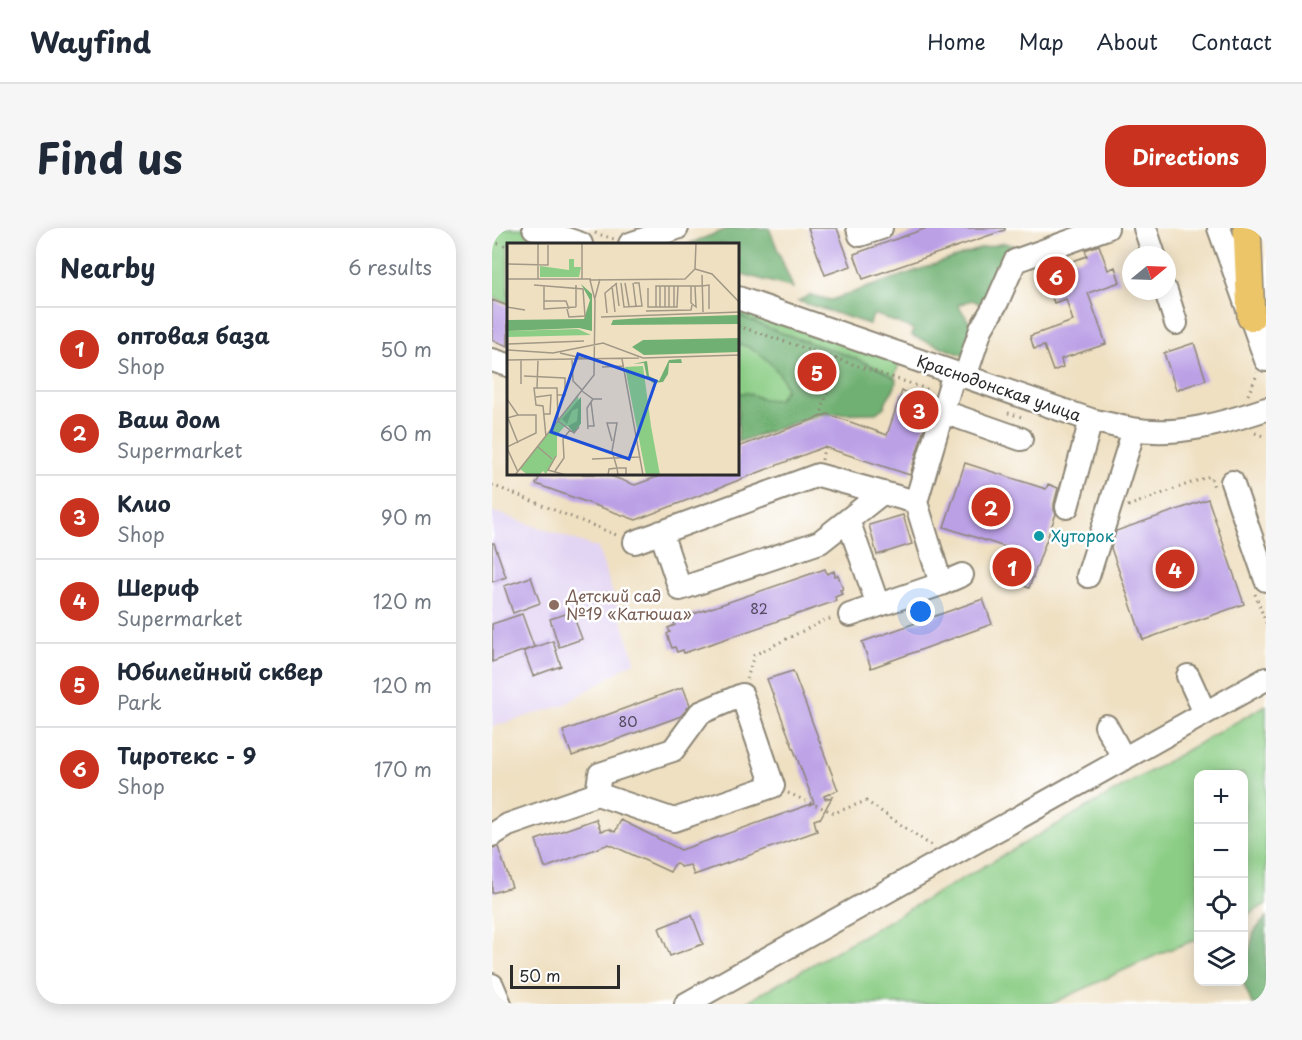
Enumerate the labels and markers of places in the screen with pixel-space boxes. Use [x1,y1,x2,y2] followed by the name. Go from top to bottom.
[1036,254,1076,298] pin: 6
[798,350,836,394] pin: 5
[900,388,938,432] pin: 3
[972,484,1010,530] pin: 2
[1051,523,1115,547] place label: Хуторок
[1032,529,1046,543] marker: Хуторок
[992,544,1032,590] pin: 1
[1156,546,1194,592] pin: 4
[565,583,692,625] place label: Детский сад №19 «Катюша»
[547,598,561,612] marker: Детский сад №19 «Катюша»

